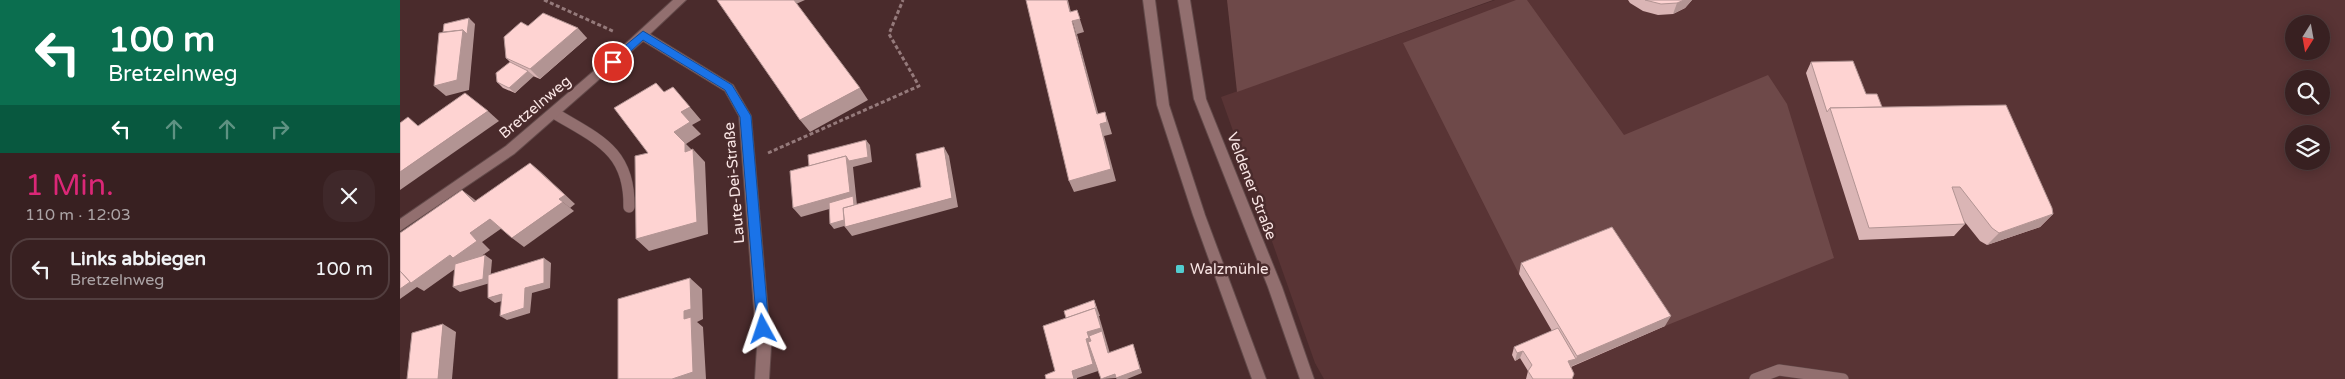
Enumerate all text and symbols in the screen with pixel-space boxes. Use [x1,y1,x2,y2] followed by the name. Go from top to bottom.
[2285,15,2330,60] north arrow
[2285,15,2330,170] map controls
[108,19,215,61] text: 100 m
[25,20,90,85] icon: left
[592,41,634,83] pin
[599,48,627,76] icon: arrive
[108,61,238,87] text: Bretzelnweg
[2285,70,2330,115] button: search
[495,72,575,142] street label: Bretzelnweg
[107,115,135,143] icon: left
[160,115,188,143] icon: ahead
[213,115,241,143] icon: ahead
[266,115,294,143] icon: right
[720,122,748,244] street label: Laute-Dei-Straße
[2285,125,2330,170] button: layers
[1223,130,1281,242] street label: Veldener Straße
[25,167,114,204] text: 1 Min.
[323,170,375,222] button: close
[25,205,131,225] text: 110 m · 12:03
[70,248,206,270] text: Links abbiegen
[27,255,55,283] icon: left
[315,258,373,280] text: 100 m
[1190,260,1268,278] place label: Walzmühle
[1174,263,1186,275] marker: Walzmühle
[70,270,164,290] text: Bretzelnweg
[736,302,788,354] position arrow

